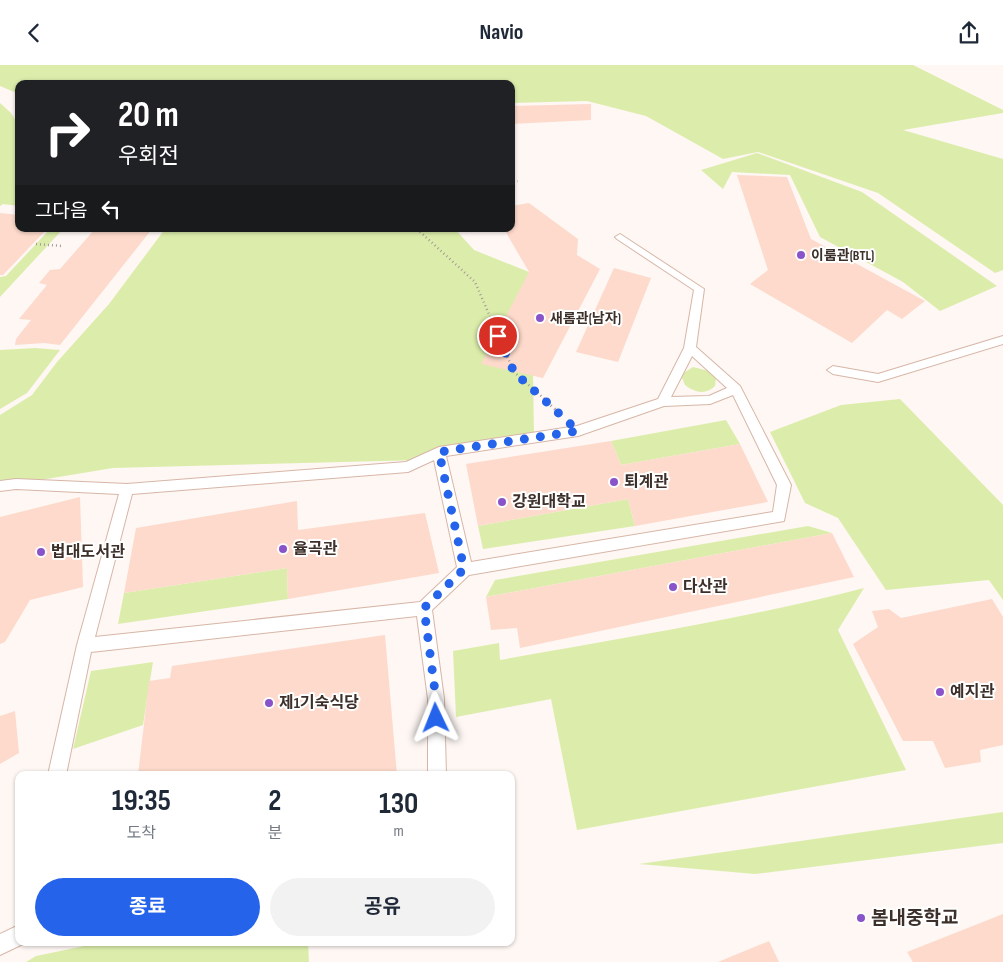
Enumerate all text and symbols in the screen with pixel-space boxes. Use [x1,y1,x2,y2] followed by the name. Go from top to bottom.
[20,19,48,47] icon: back
[480,19,523,46] text: Navio
[955,19,983,47] icon: share
[118,94,179,137] text: 20 m
[35,100,100,165] icon: right
[118,143,179,170] text: 우회전
[97,195,125,223] icon: left
[35,200,87,223] text: 그다음
[811,247,874,264] place label: 이룸관(BTL)
[795,249,807,261] marker: 이룸관(BTL)
[550,310,621,327] place label: 새롬관(남자)
[534,312,546,324] marker: 새롬관(남자)
[477,315,519,357] pin
[484,322,512,350] icon: arrive
[624,473,668,492] place label: 퇴계관
[608,476,620,488] marker: 퇴계관
[512,492,586,512] place label: 강원대학교
[496,496,508,508] marker: 강원대학교
[293,540,337,559] place label: 율곡관
[51,543,125,562] place label: 법대도서관
[277,543,289,555] marker: 율곡관
[35,546,47,558] marker: 법대도서관
[683,578,727,597] place label: 다산관
[667,581,679,593] marker: 다산관
[950,683,994,702] place label: 예지관
[934,686,946,698] marker: 예지관
[409,691,461,743] position arrow
[279,694,359,713] place label: 제1기숙식당
[263,697,275,709] marker: 제1기숙식당
[112,783,171,819] text: 19:35
[268,783,281,819] text: 2
[379,786,418,822] text: 130
[393,822,404,841] text: m
[127,824,156,843] text: 도착
[268,824,282,843] text: 분
[35,878,260,936] button: 종료
[270,878,495,936] button: 공유
[871,907,958,930] place label: 봄내중학교
[855,912,867,924] marker: 봄내중학교

